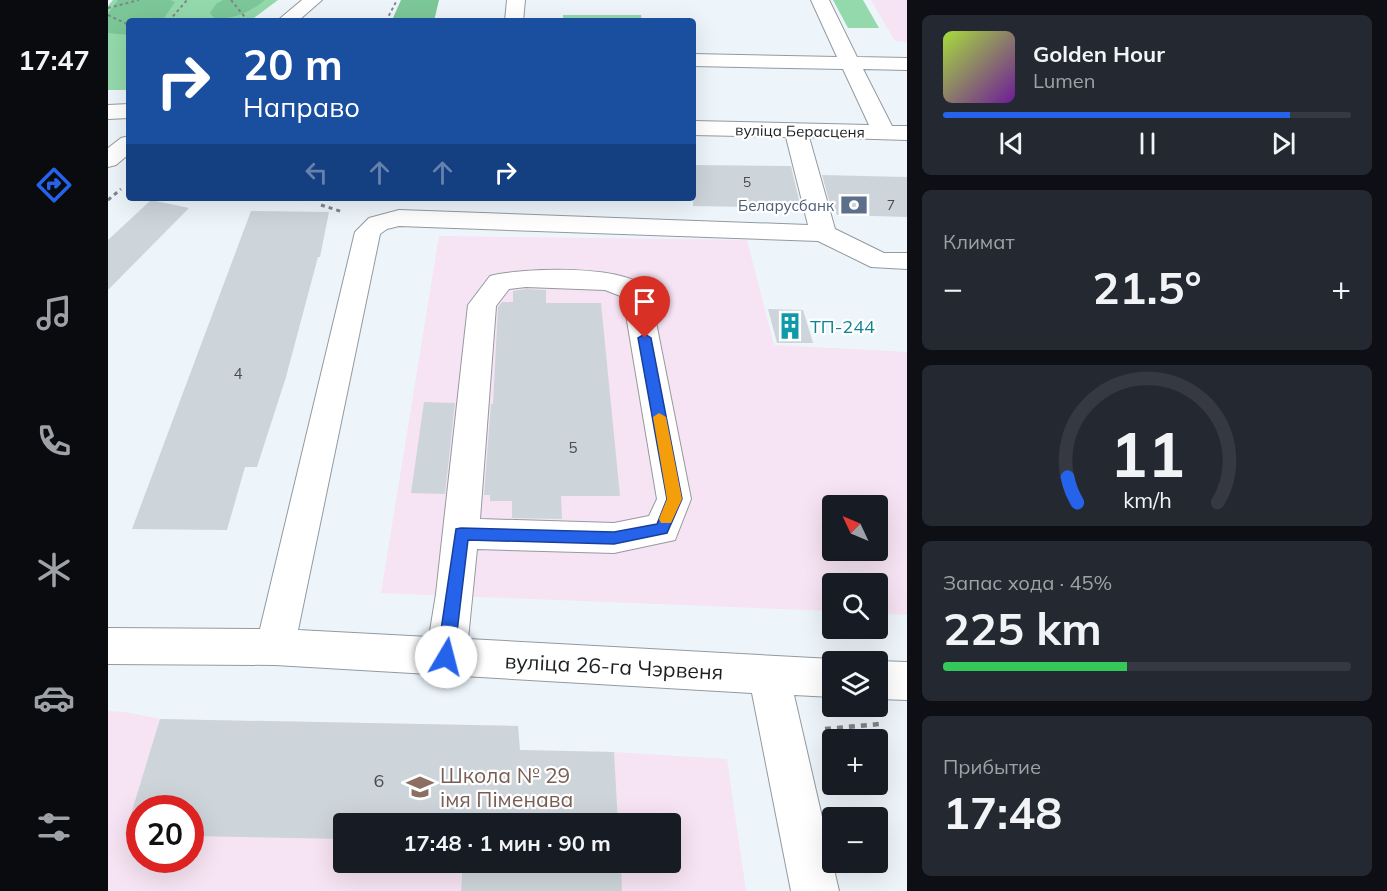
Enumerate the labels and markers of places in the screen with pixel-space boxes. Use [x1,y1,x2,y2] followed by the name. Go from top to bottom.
[839,190,869,220] bank icon: Беларусбанк
[738,196,835,215] place label: Беларусбанк
[619,276,670,338] pin
[775,311,805,341] building icon: ТП-244
[810,315,875,338] place label: ТП-244
[440,762,573,812] place label: Школа № 29 імя Піменава
[405,772,435,802] school or university icon: Школа № 29 імя Піменава

